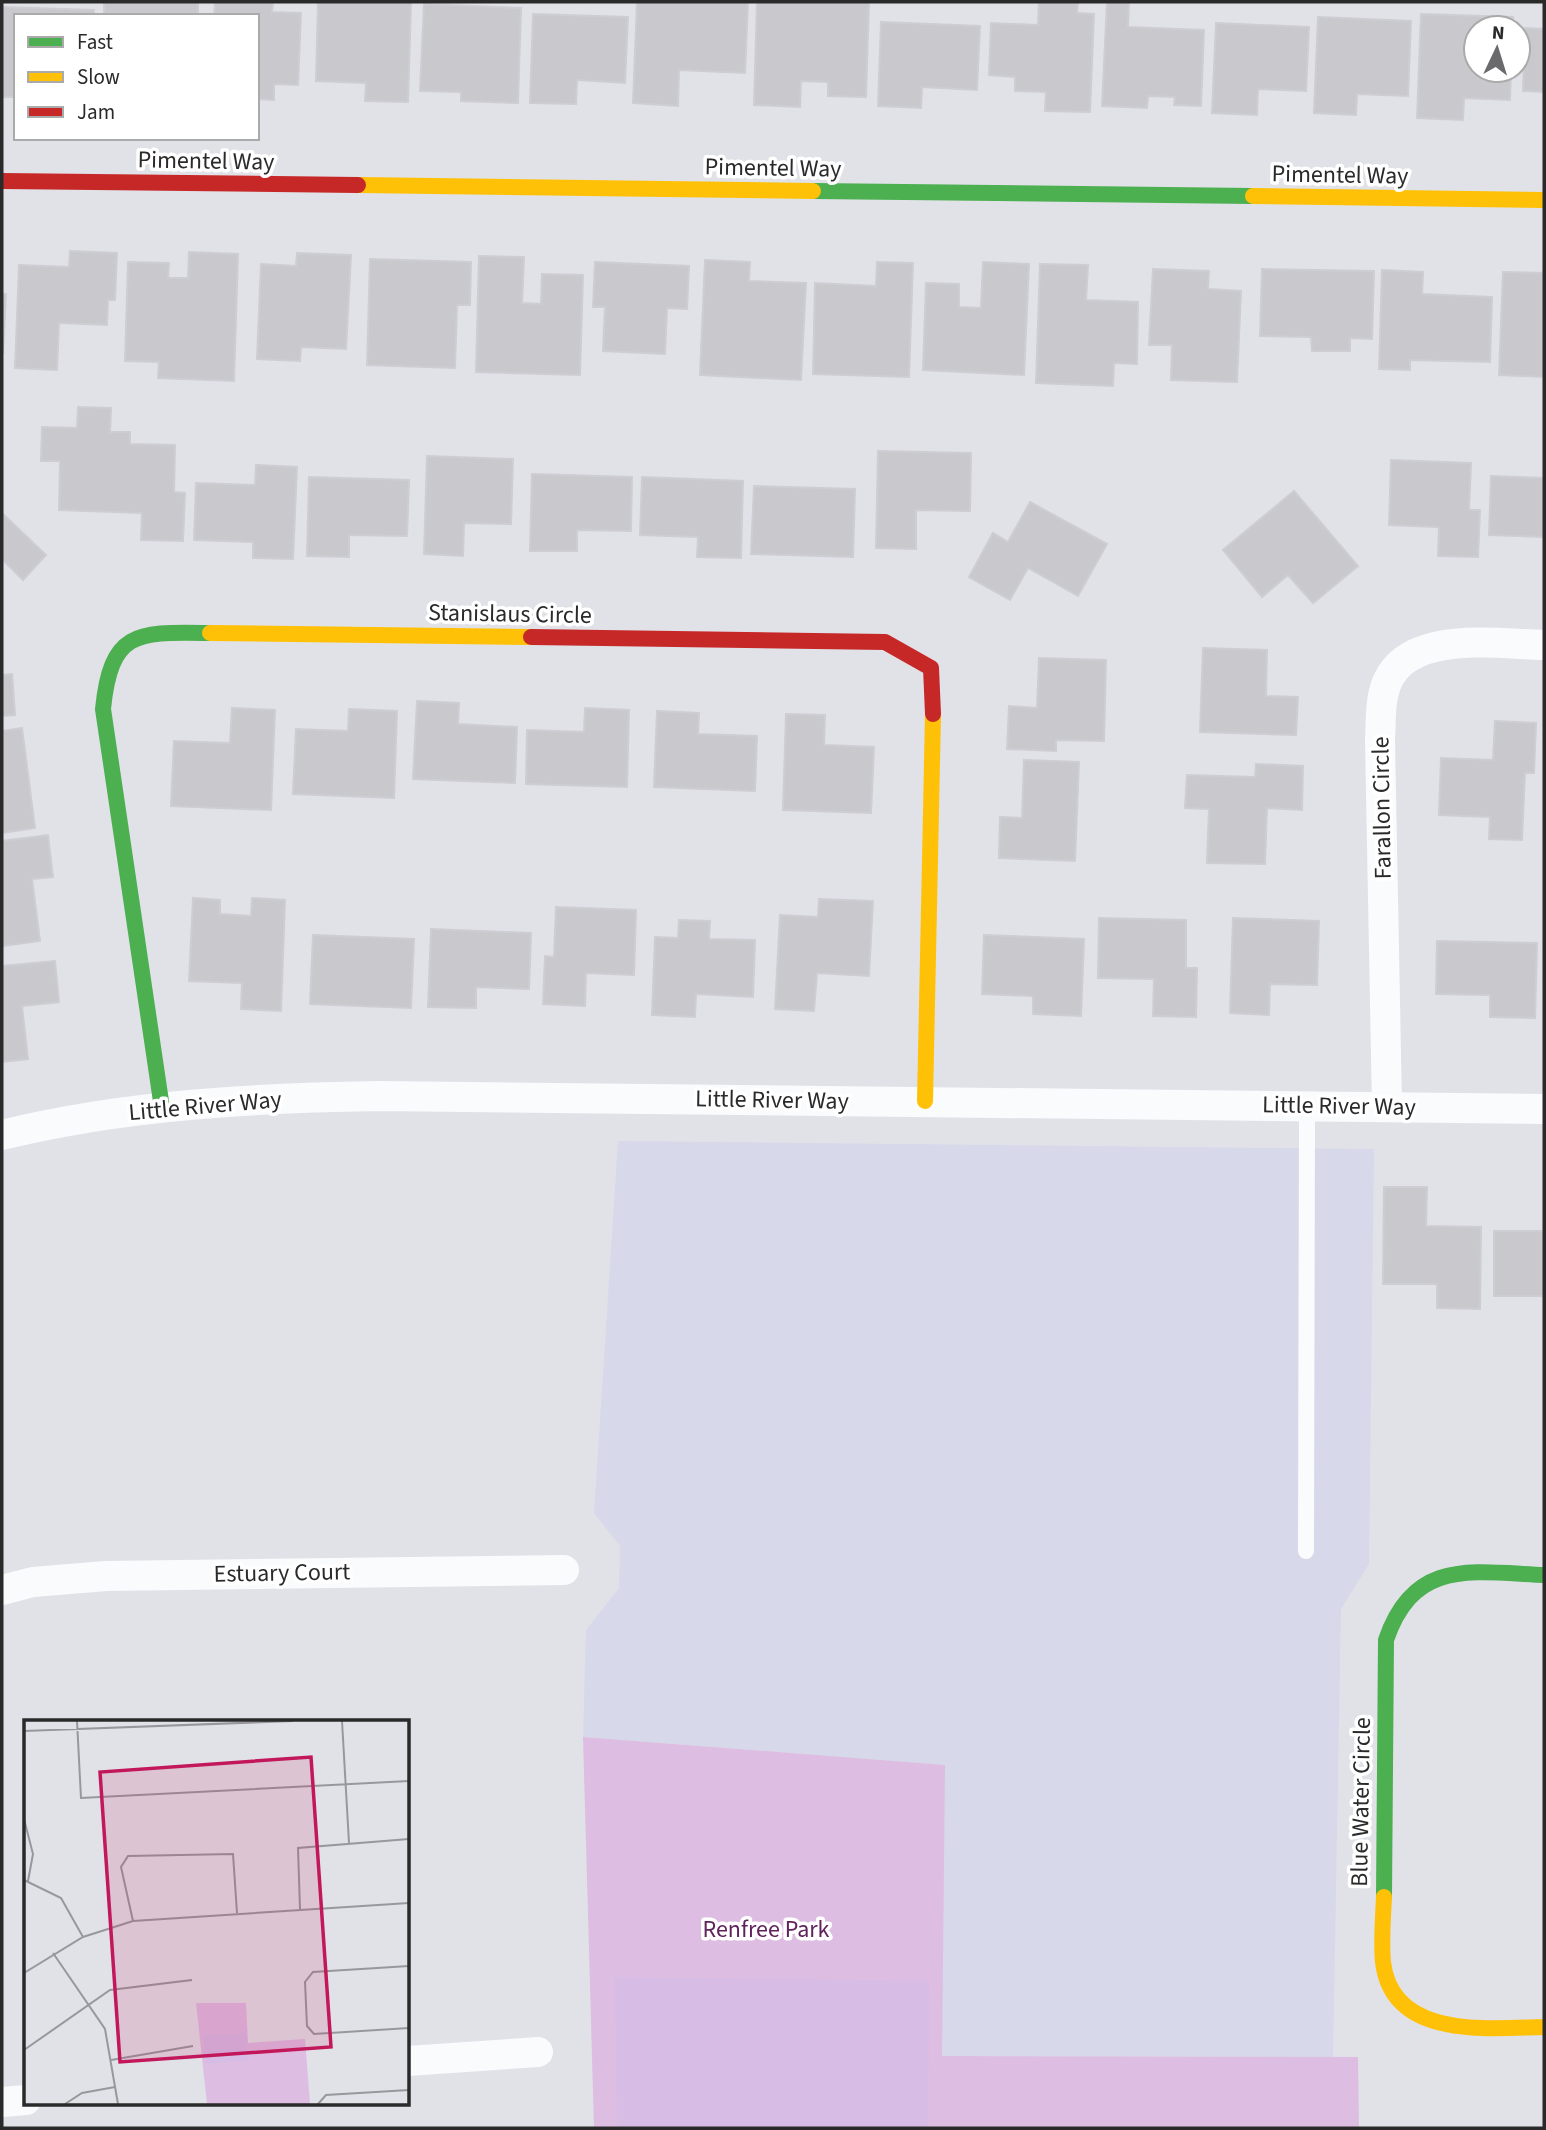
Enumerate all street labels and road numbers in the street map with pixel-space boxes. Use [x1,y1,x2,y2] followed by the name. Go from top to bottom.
[137,142,275,180] street label: Pimentel Way
[704,149,842,187] street label: Pimentel Way
[1271,156,1409,194] street label: Pimentel Way
[428,595,592,633] street label: Stanislaus Circle
[1363,736,1401,880] street label: Farallon Circle
[695,1081,849,1119] street label: Little River Way
[127,1082,283,1130] street label: Little River Way
[1262,1087,1416,1125] street label: Little River Way
[213,1554,351,1592] street label: Estuary Court
[1342,1717,1380,1887] street label: Blue Water Circle

